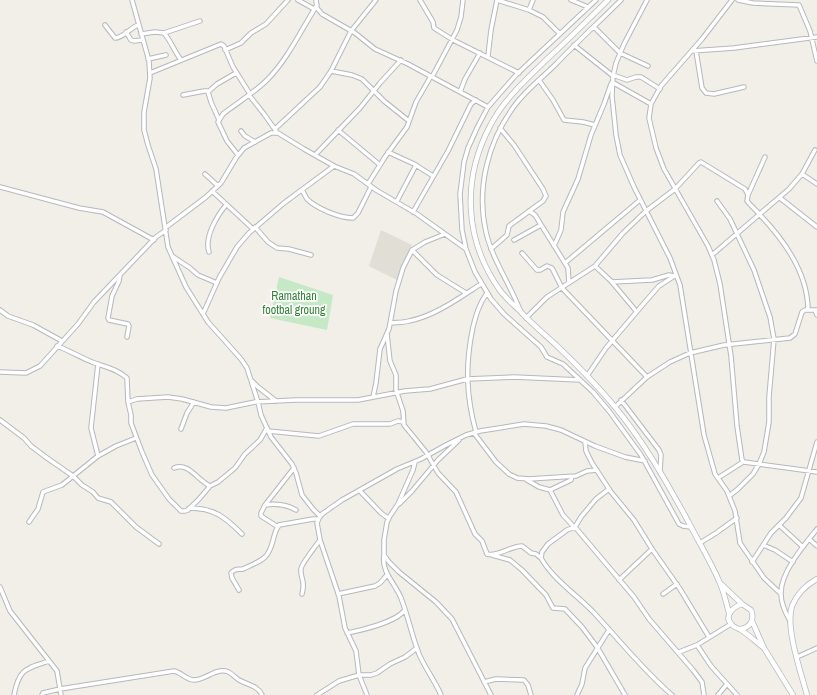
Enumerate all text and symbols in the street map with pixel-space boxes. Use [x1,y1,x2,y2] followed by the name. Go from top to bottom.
[263,288,326,318] park label: Ramathan footbal groung

